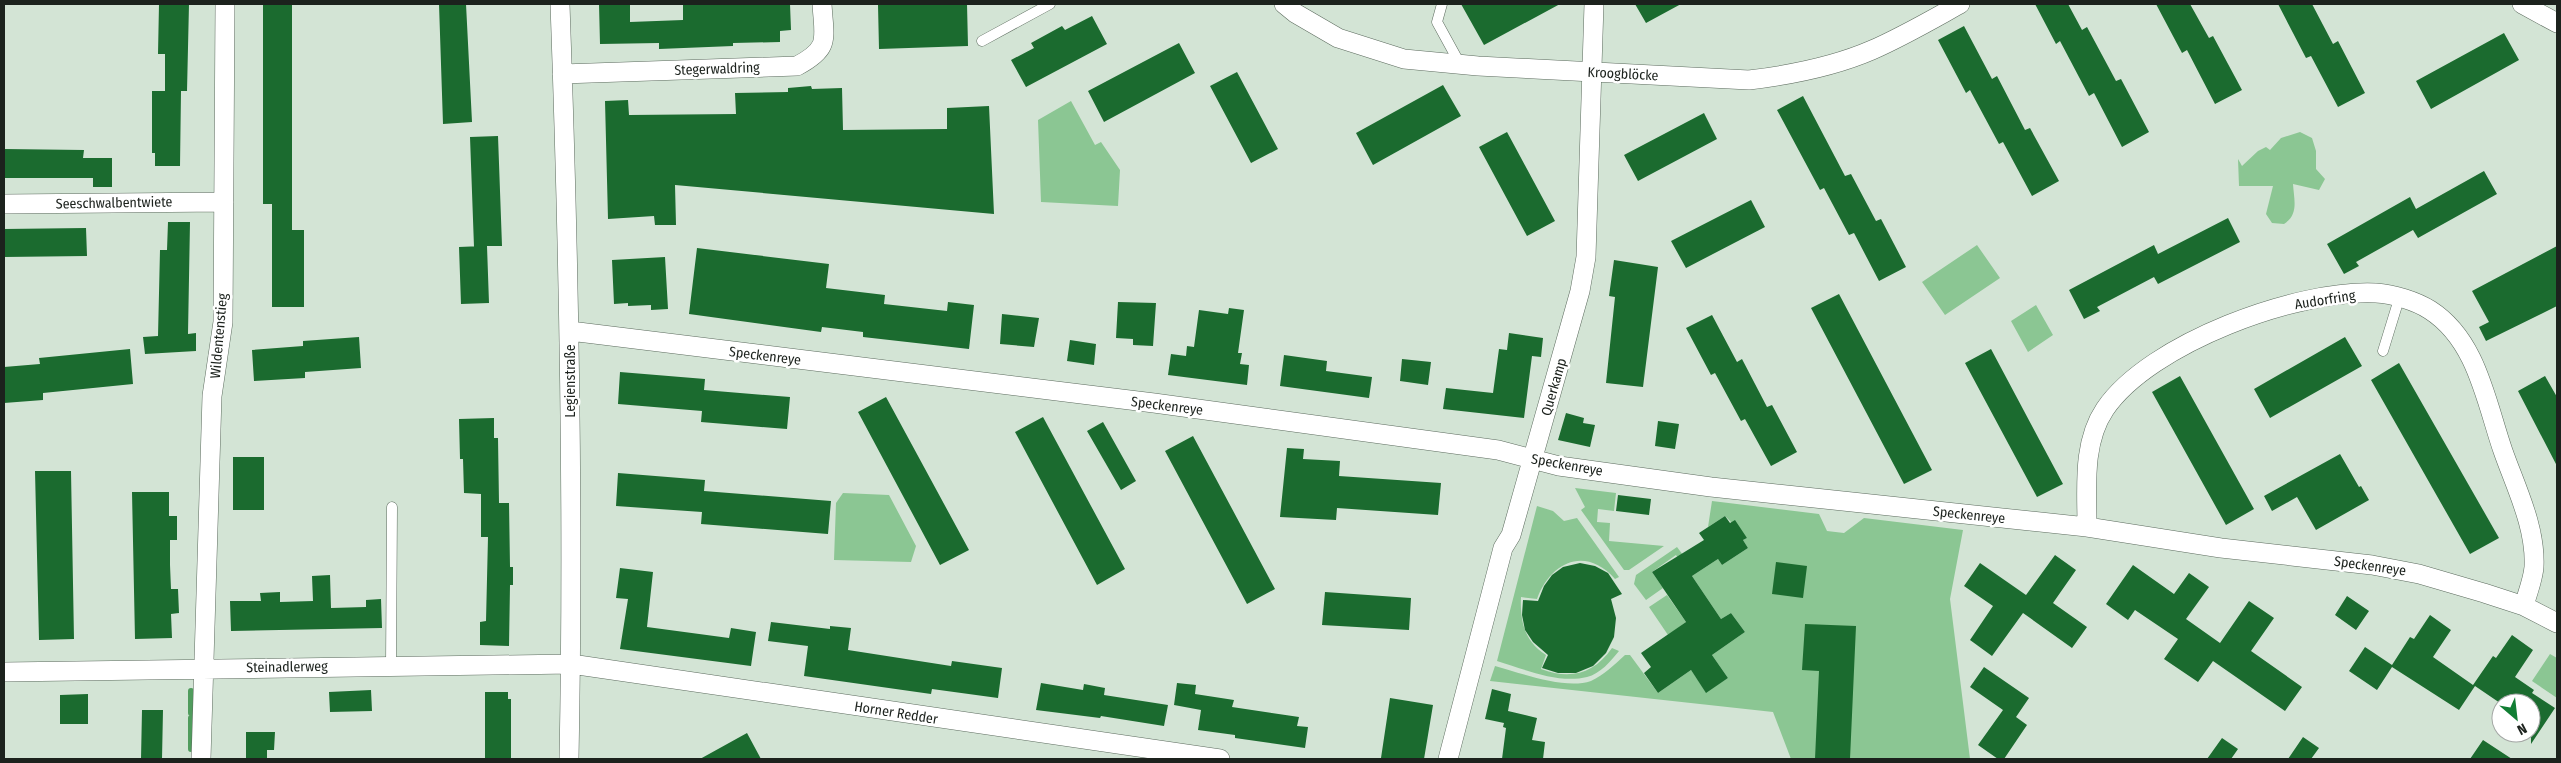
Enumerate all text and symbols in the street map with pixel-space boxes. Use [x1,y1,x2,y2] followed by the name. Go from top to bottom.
[674,59,760,79] street label: Stegerwaldring
[1587,64,1659,84] street label: Kroogblöcke
[55,193,173,213] street label: Seeschwalbentwiete
[2293,287,2357,313] street label: Audorfring
[207,292,231,379] street label: Wildentenstieg
[728,343,802,369] street label: Speckenreye
[562,344,579,418] street label: Legienstraße
[1538,356,1570,418] street label: Querkamp
[1130,393,1204,419] street label: Speckenreye
[1530,450,1604,480] street label: Speckenreye
[1932,503,2006,527] street label: Speckenreye
[2333,553,2407,579] street label: Speckenreye
[246,658,328,676] street label: Steinadlerweg
[2491,693,2541,743] north arrow
[853,698,939,728] street label: Horner Redder
[2514,720,2530,739] text: N

